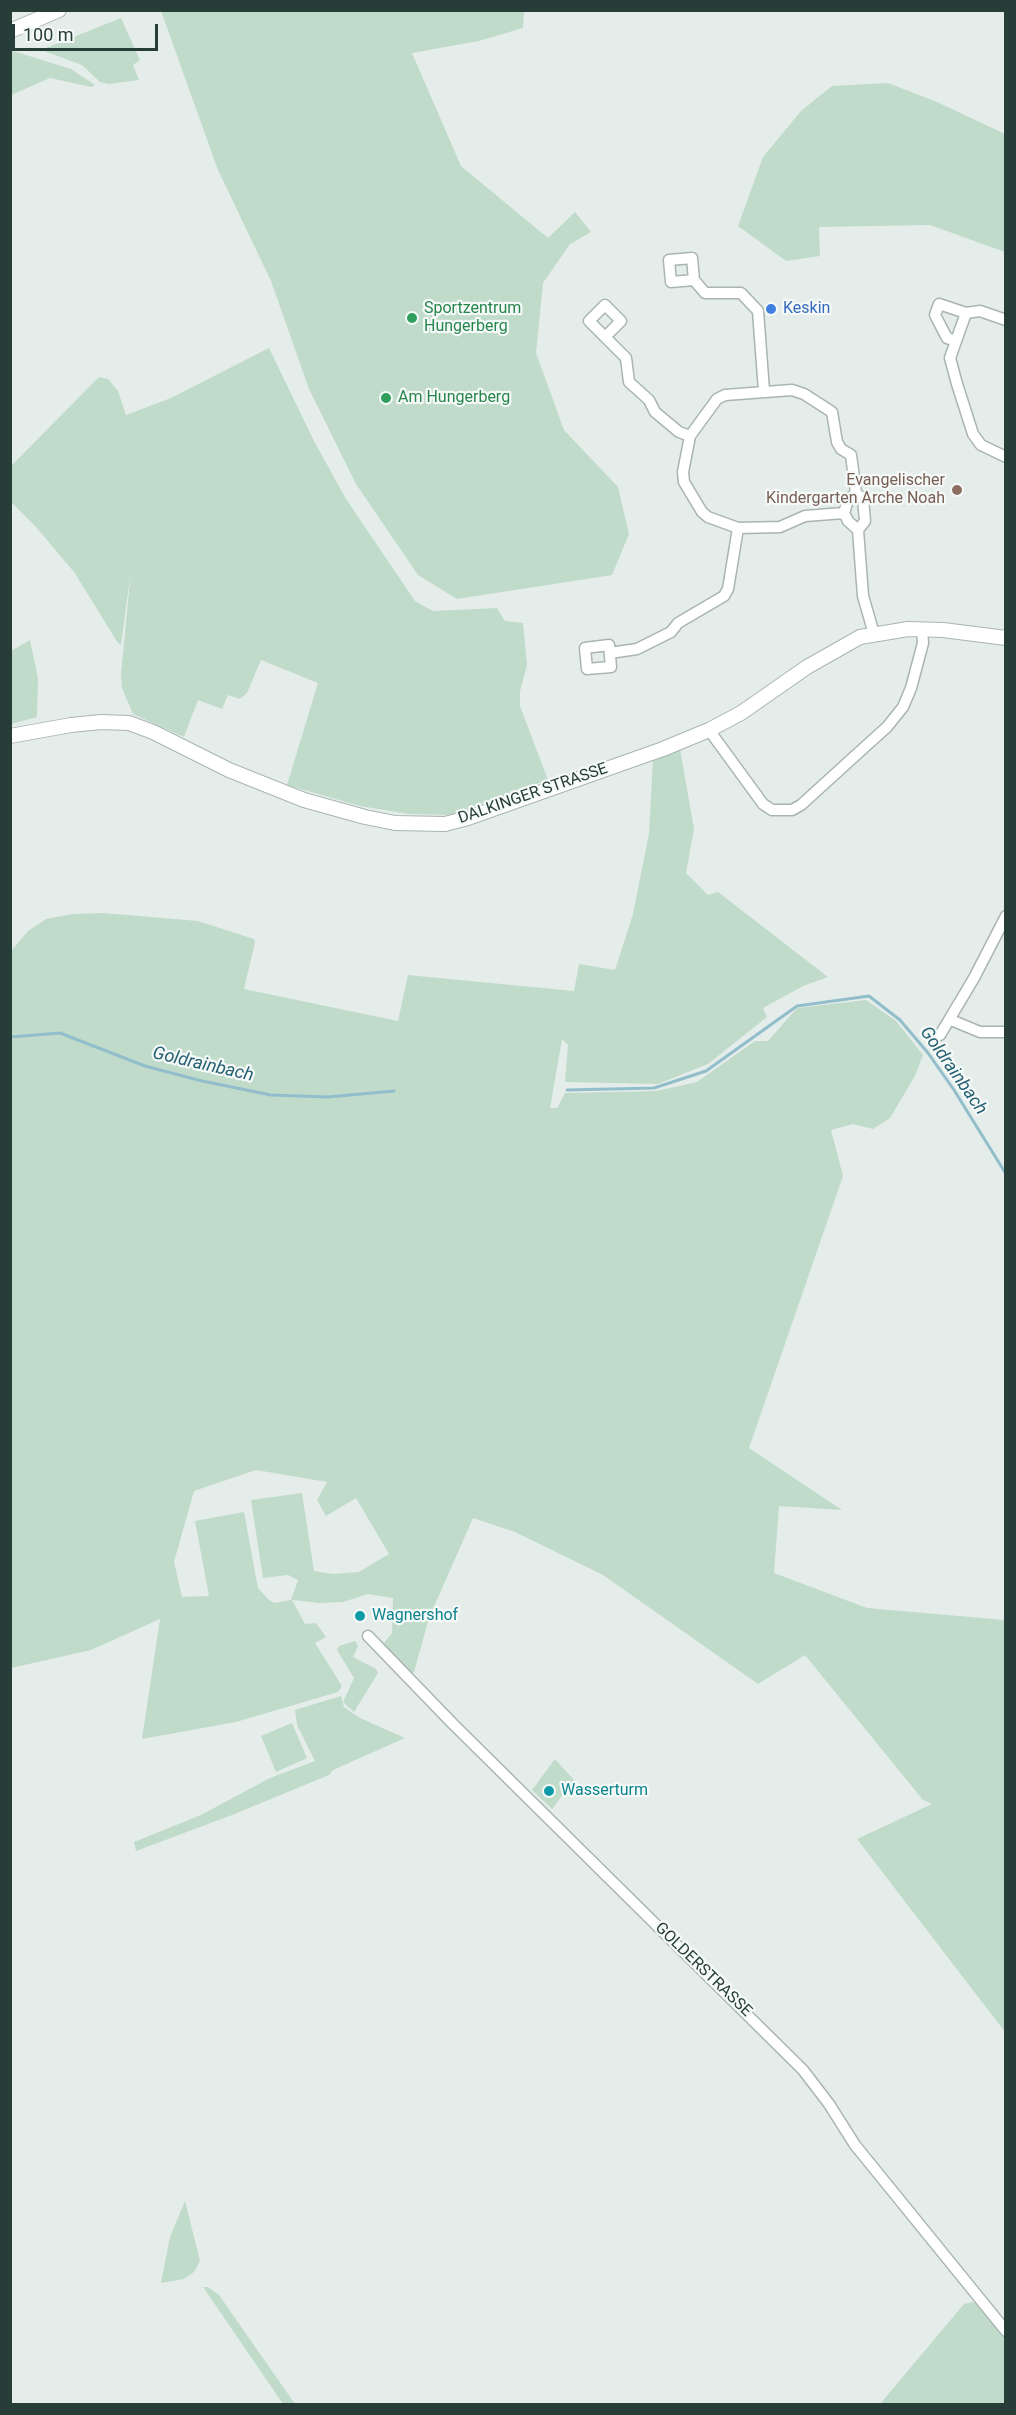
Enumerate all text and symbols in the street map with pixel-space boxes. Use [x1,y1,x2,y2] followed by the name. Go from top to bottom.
[15,12,160,50] scale bar
[23,24,74,45] text: 100 m
[424,299,521,337] place label: Sportzentrum Hungerberg
[783,299,830,319] place label: Keskin
[764,302,778,316] marker: Keskin
[405,311,419,325] marker: Sportzentrum Hungerberg
[398,388,510,408] place label: Am Hungerberg
[379,391,393,405] marker: Am Hungerberg
[766,471,945,509] place label: Evangelischer Kindergarten Arche Noah
[950,483,964,497] marker: Evangelischer Kindergarten Arche Noah
[456,759,610,829] street label: DALKINGER STRASSE
[915,1023,991,1119] water label: Goldrainbach
[150,1043,256,1087] water label: Goldrainbach
[372,1606,458,1626] place label: Wagnershof
[353,1609,367,1623] marker: Wagnershof
[561,1781,648,1801] place label: Wasserturm
[542,1784,556,1798] marker: Wasserturm
[651,1919,755,2021] street label: GOLDERSTRASSE

